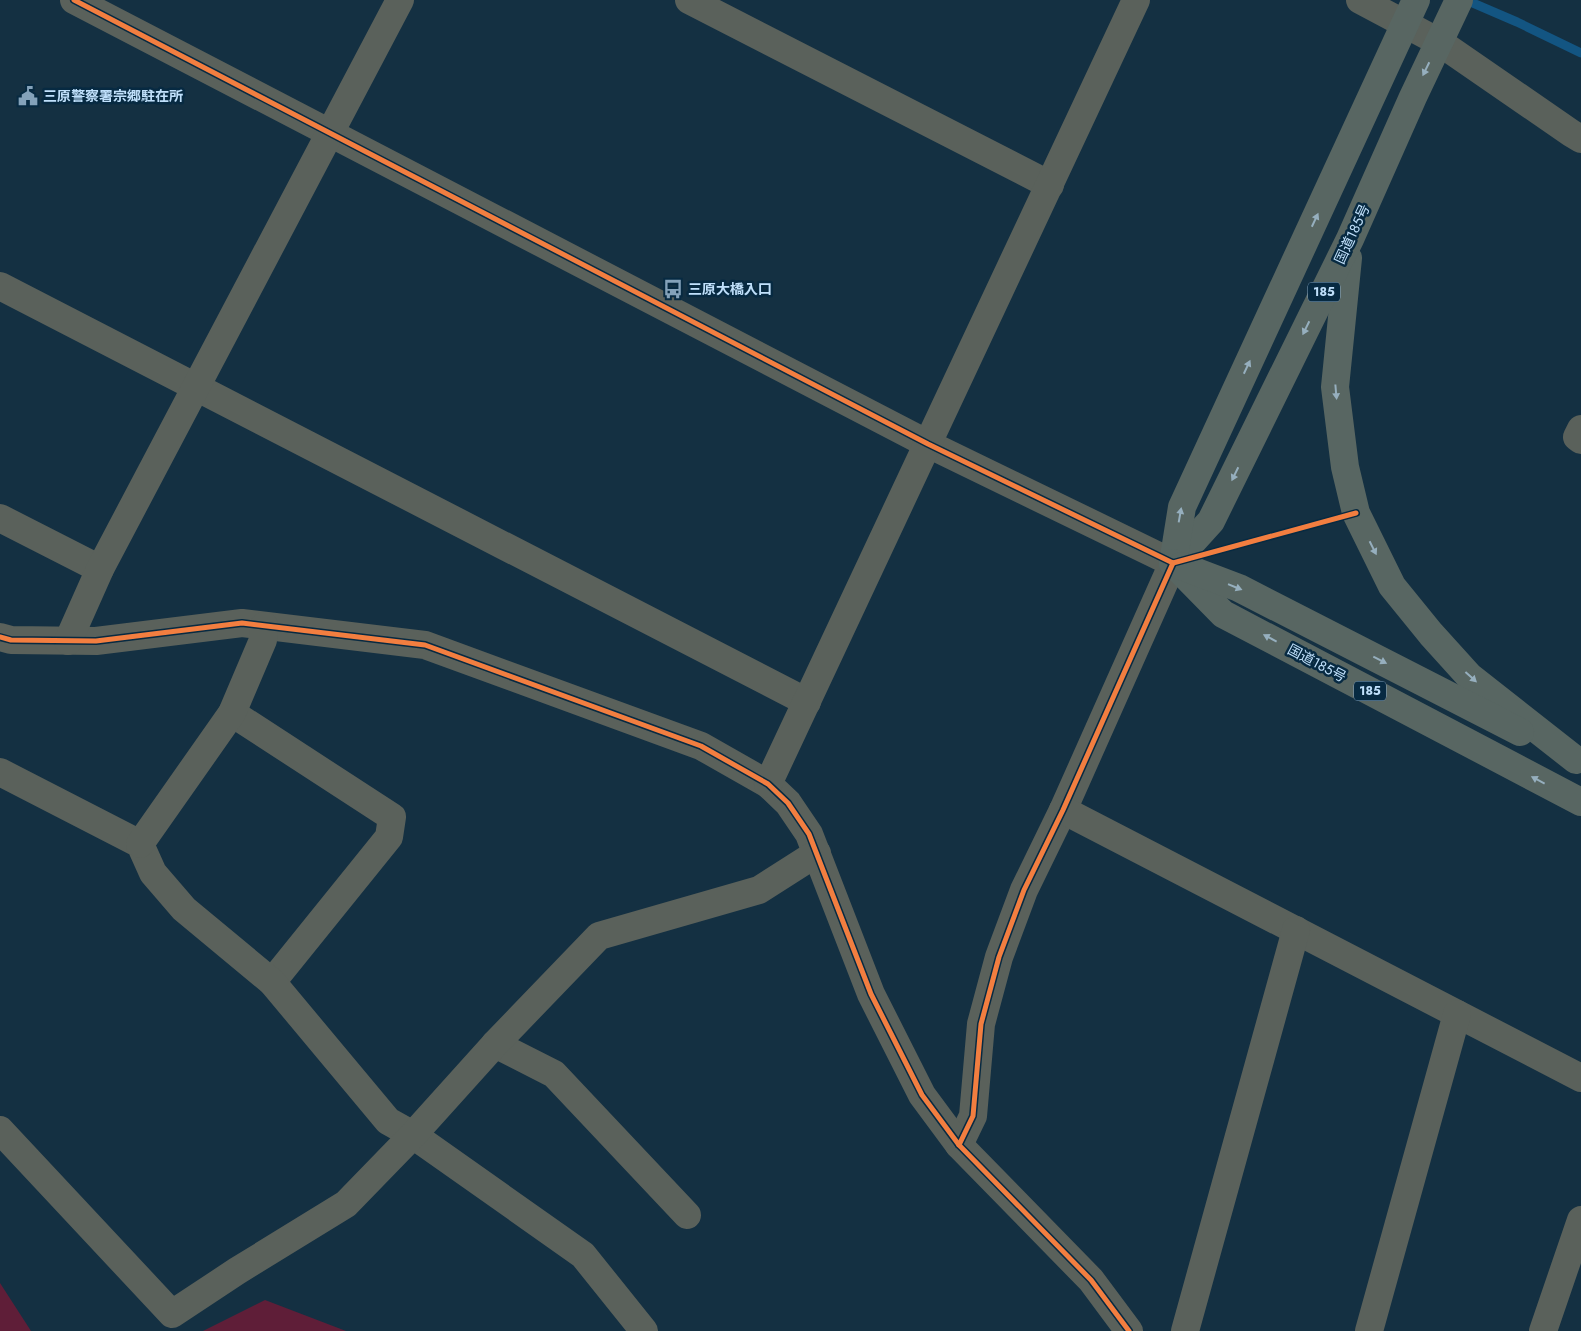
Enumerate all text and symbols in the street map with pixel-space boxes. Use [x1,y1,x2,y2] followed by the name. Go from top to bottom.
[1422,62,1430,76] one-way arrow
[17,85,39,107] public building icon: 三原警察署宗郷駐在所
[43,86,183,106] place label: 三原警察署宗郷駐在所
[1329,201,1375,267] street label: 国道185号
[1311,213,1319,227] one-way arrow
[662,278,684,300] bus stop icon: 三原大橋入口
[688,279,772,299] place label: 三原大橋入口
[1308,282,1340,302] road number: 185
[1302,321,1310,335] one-way arrow
[1243,360,1251,374] one-way arrow
[1332,384,1340,400] one-way arrow
[1231,466,1239,481] one-way arrow
[1177,507,1185,523] one-way arrow
[1369,541,1378,556] one-way arrow
[1228,583,1242,591] one-way arrow
[1263,634,1277,643] one-way arrow
[1284,639,1350,687] street label: 国道185号
[1373,656,1387,664] one-way arrow
[1465,671,1477,683] one-way arrow
[1354,681,1386,700] road number: 185
[1530,776,1545,784] one-way arrow

